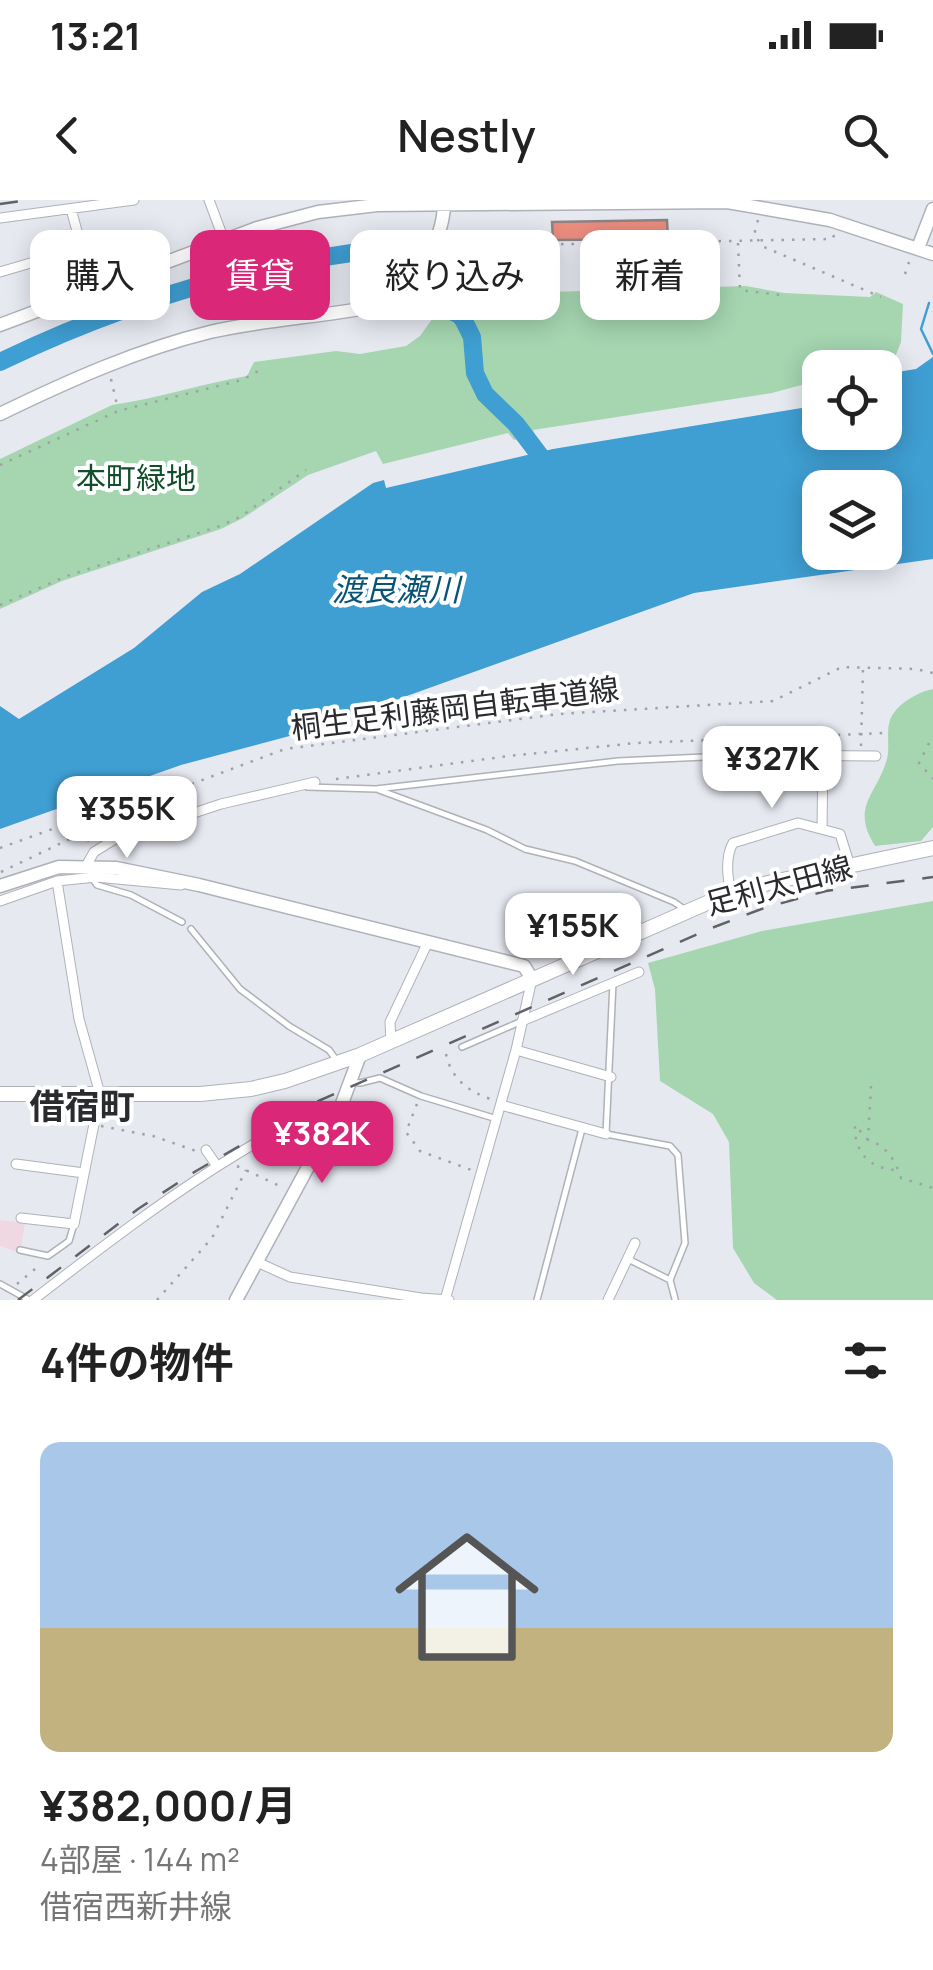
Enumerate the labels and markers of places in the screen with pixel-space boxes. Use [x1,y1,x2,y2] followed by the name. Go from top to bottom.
[702,726,842,811] pin: ¥327K
[57,776,197,861] pin: ¥355K
[503,893,643,978] pin: ¥155K
[252,1101,392,1186] pin: ¥382K

